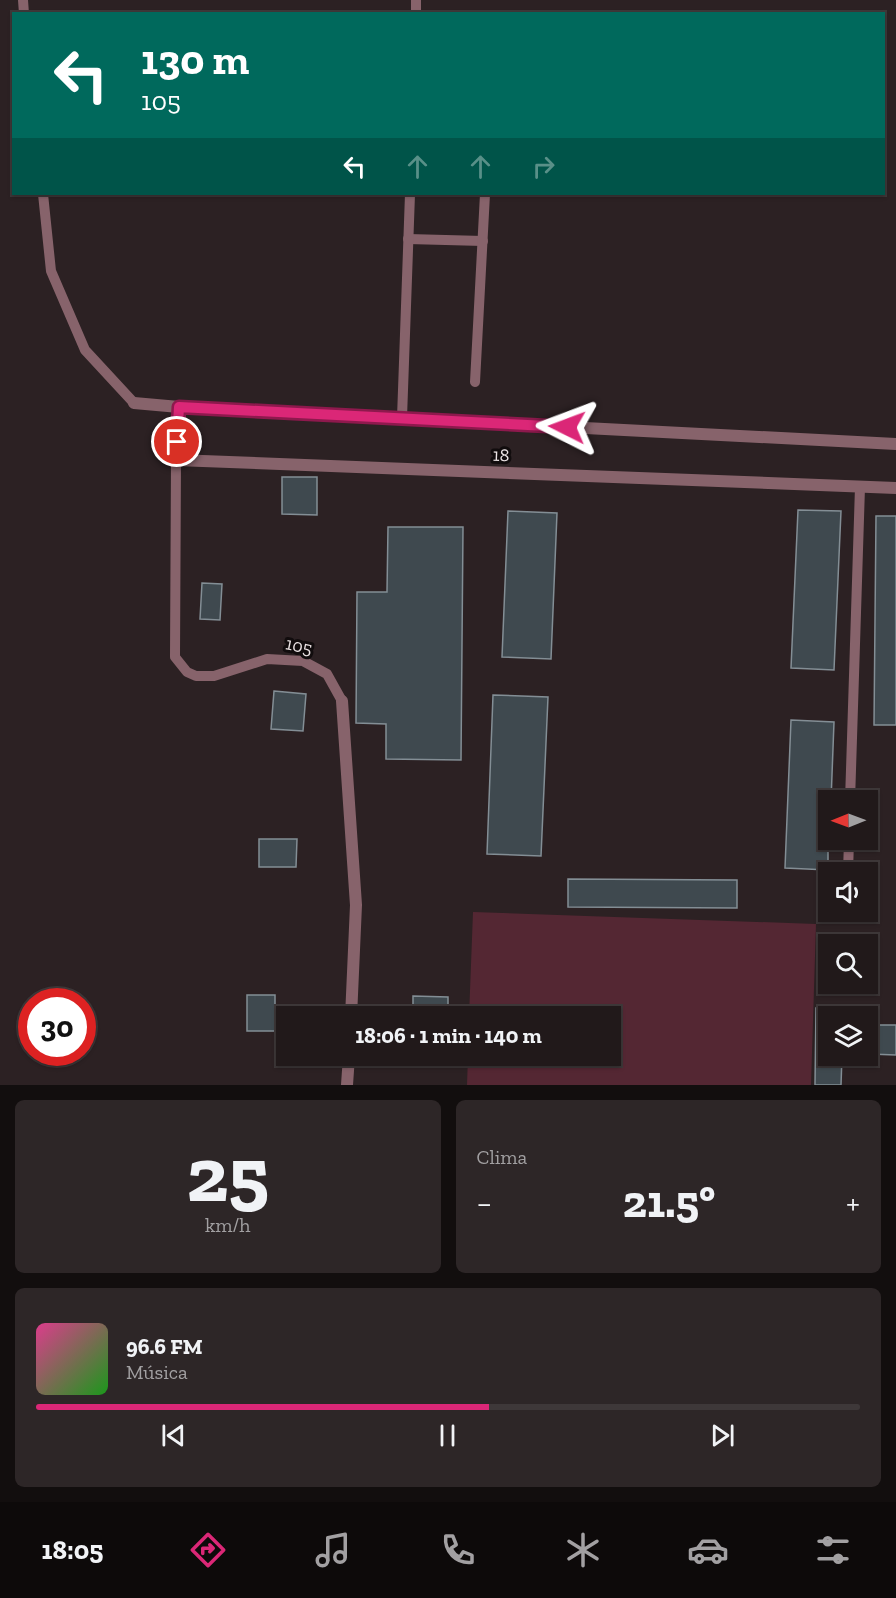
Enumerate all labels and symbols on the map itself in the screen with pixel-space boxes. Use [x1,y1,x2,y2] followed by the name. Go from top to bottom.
[535,395,599,459] position arrow
[151,416,202,467] pin
[492,444,510,466] street label: 18
[284,632,314,660] street label: 105
[818,790,878,850] north arrow
[18,988,96,1066] speed limit sign: 30

